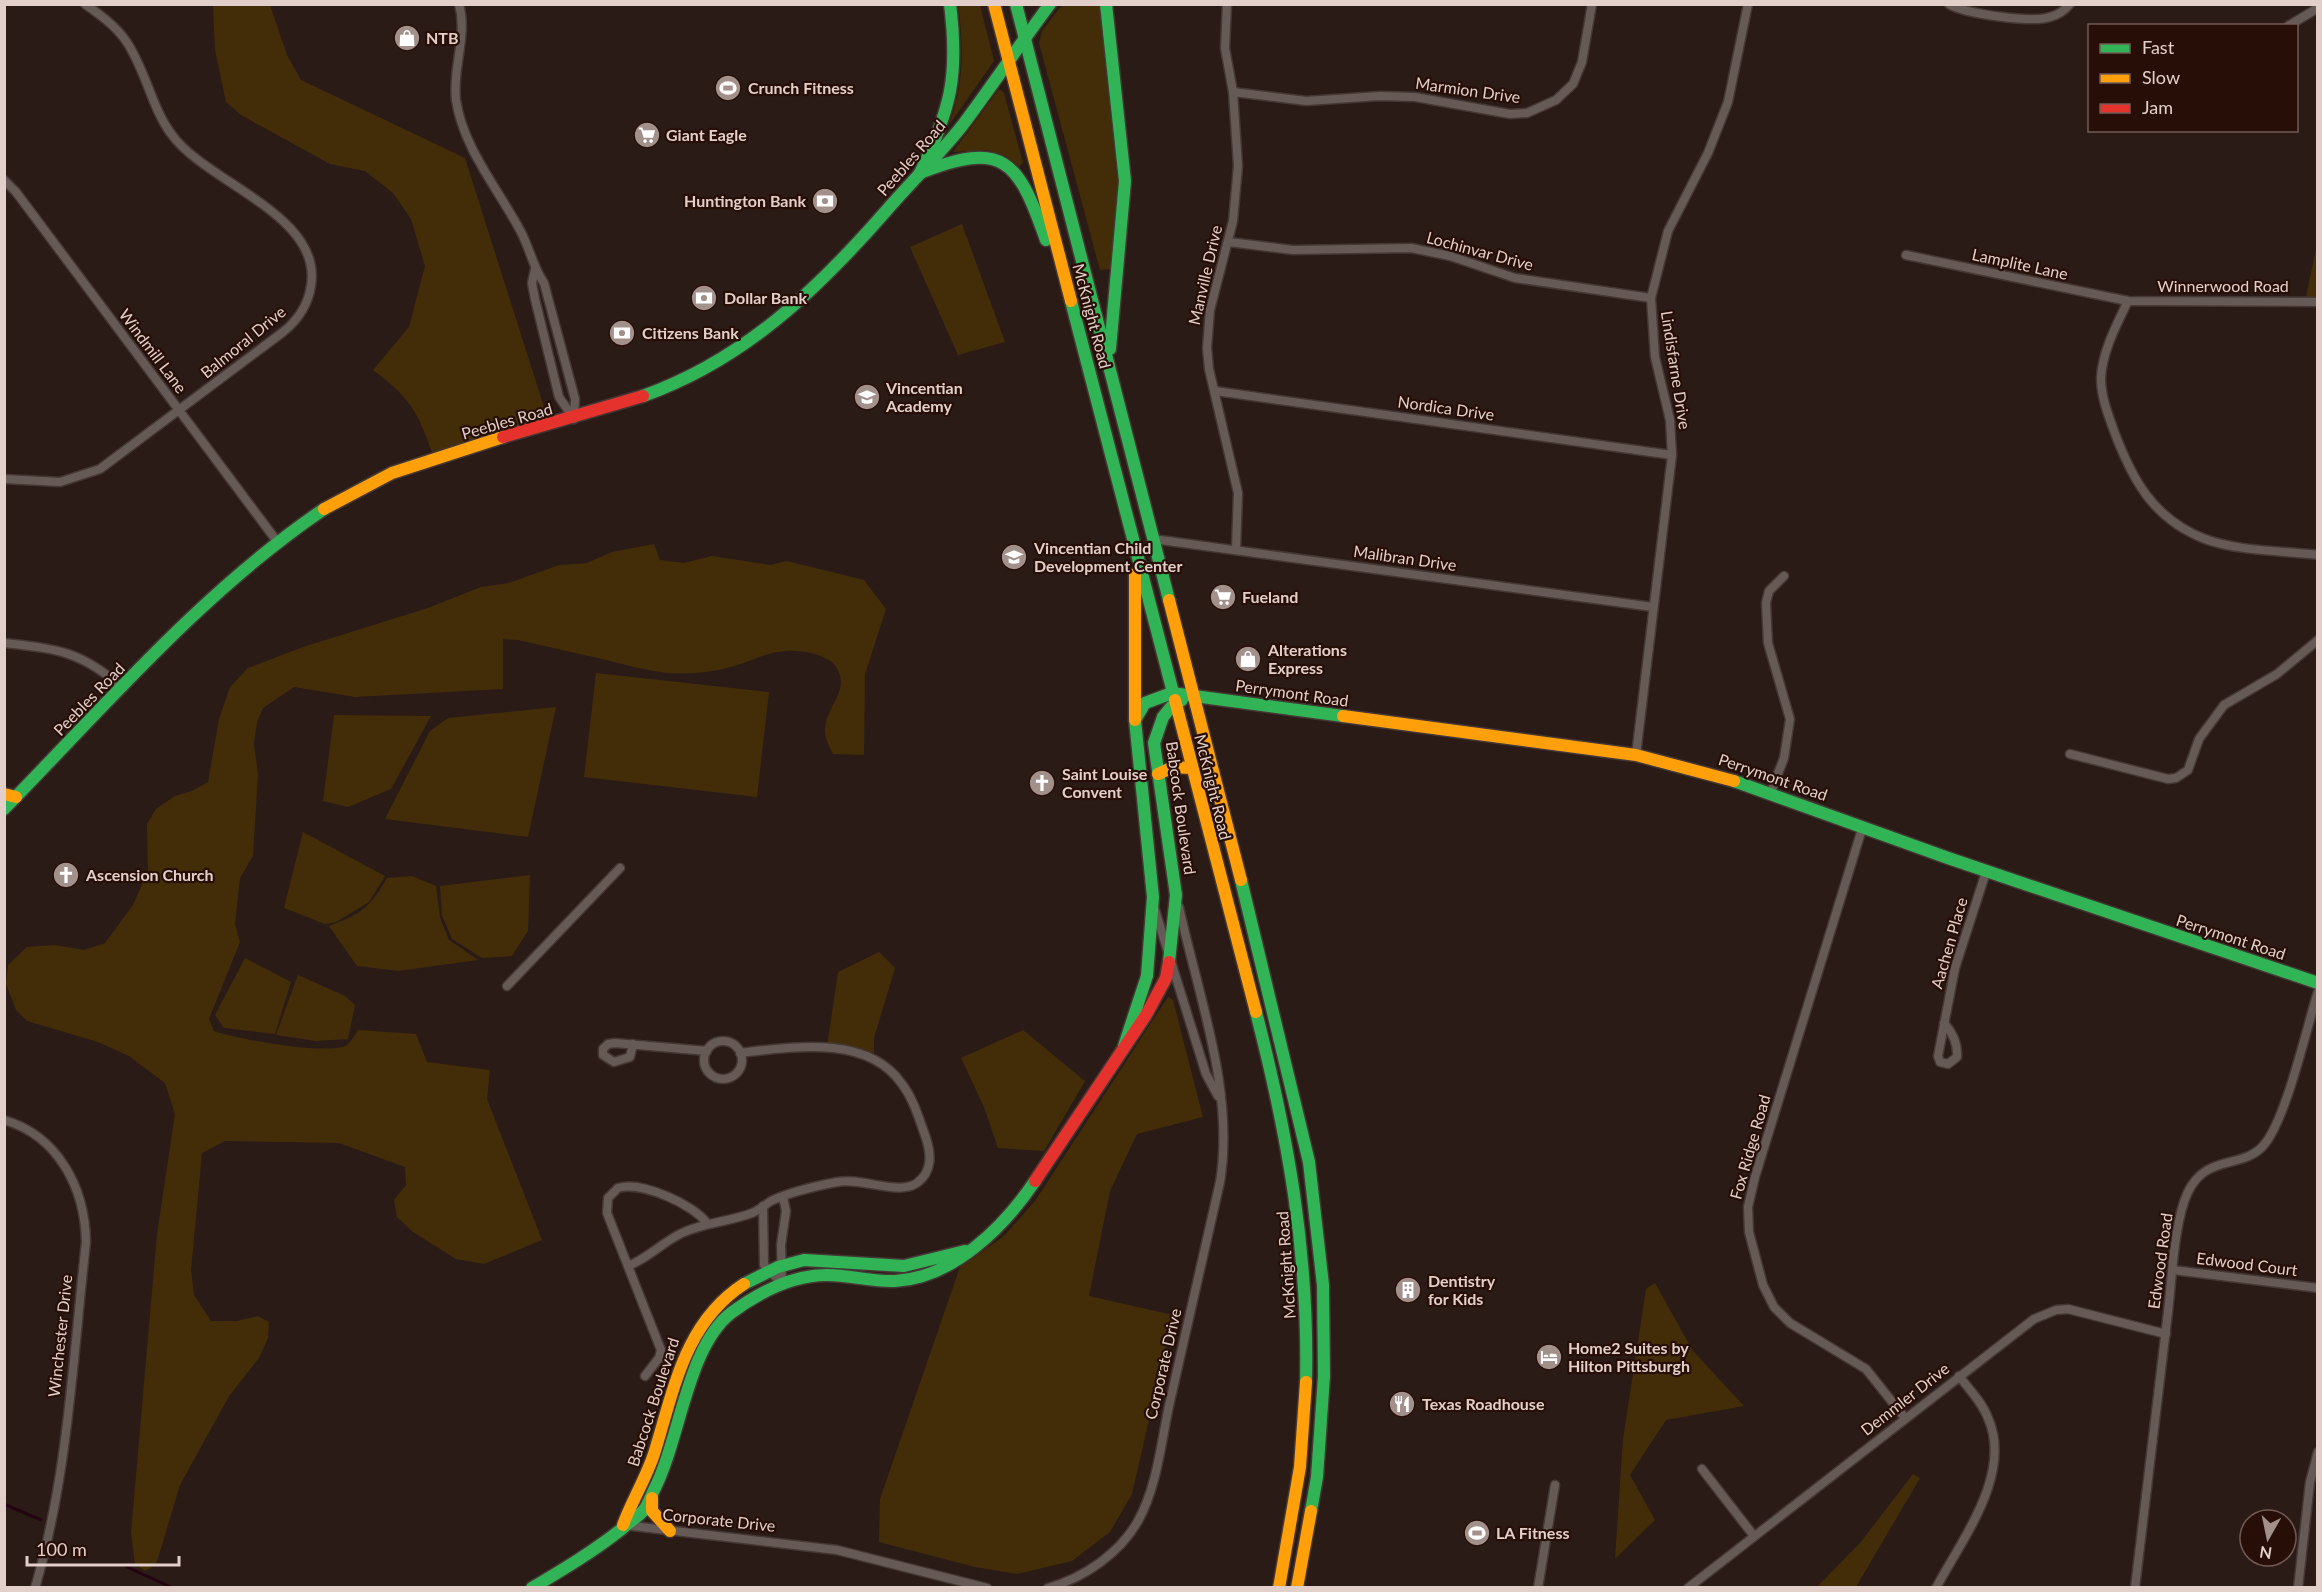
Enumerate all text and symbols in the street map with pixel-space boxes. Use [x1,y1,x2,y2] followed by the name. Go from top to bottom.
[392,23,422,53] shop icon: NTB
[2088,24,2298,132] legend
[426,28,458,47] place label: NTB
[2142,36,2175,58] text: Fast
[2142,66,2180,88] text: Slow
[713,73,743,103] sports icon: Crunch Fitness
[1414,73,1522,106] street label: Marmion Drive
[748,78,854,97] place label: Crunch Fitness
[2142,96,2173,118] text: Jam
[873,116,949,199] street label: Peebles Road
[632,120,662,150] supermarket icon: Giant Eagle
[666,125,747,144] place label: Giant Eagle
[810,186,840,216] bank icon: Huntington Bank
[684,191,806,210] place label: Huntington Bank
[1184,223,1225,327] street label: Manville Drive
[1425,227,1536,274] street label: Lochinvar Drive
[1970,244,2070,283] street label: Lamplite Lane
[1069,261,1116,370] street label: McKnight Road
[2157,276,2289,295] street label: Winnerwood Road
[689,283,719,313] bank icon: Dollar Bank
[724,288,807,307] place label: Dollar Bank
[196,302,289,382] street label: Balmoral Drive
[116,305,191,397] street label: Windmill Lane
[1658,309,1695,431] street label: Lindisfarne Drive
[607,318,637,348] bank icon: Citizens Bank
[642,323,739,342] place label: Citizens Bank
[885,378,963,415] place label: Vincentian Academy
[852,382,882,412] school or university icon: Vincentian Academy
[1397,391,1496,424] street label: Nordica Drive
[459,398,555,443] street label: Peebles Road
[1033,538,1182,575] place label: Vincentian Child Development Center
[1352,541,1458,574] street label: Malibran Drive
[999,542,1029,572] school or university icon: Vincentian Child Development Center
[1208,582,1238,612] supermarket icon: Fueland
[1242,587,1298,606] place label: Fueland
[1267,640,1347,677] place label: Alterations Express
[1233,644,1263,674] shop icon: Alterations Express
[49,658,128,739] street label: Peebles Road
[1234,675,1350,710] street label: Perrymont Road
[1191,732,1236,842] street label: McKnight Road
[1163,740,1200,876] street label: Babcock Boulevard
[1716,749,1830,804] street label: Perrymont Road
[1062,764,1148,801] place label: Saint Louise Convent
[1027,768,1057,798] church icon: Saint Louise Convent
[51,860,81,890] church icon: Ascension Church
[85,865,214,884] place label: Ascension Church
[1926,895,1971,991] street label: Aachen Place
[2174,910,2288,963] street label: Perrymont Road
[1725,1092,1774,1201] street label: Fox Ridge Road
[1272,1211,1299,1320] street label: McKnight Road
[2143,1212,2176,1310] street label: Edwood Road
[2195,1248,2299,1279] street label: Edwood Court
[1428,1271,1496,1308] place label: Dentistry for Kids
[44,1274,75,1398] street label: Winchester Drive
[1393,1275,1423,1305] building icon: Dentistry for Kids
[1141,1307,1185,1421] street label: Corporate Drive
[623,1335,682,1469] street label: Babcock Boulevard
[1568,1338,1690,1375] place label: Home2 Suites by Hilton Pittsburgh
[1534,1342,1564,1372] hotel icon: Home2 Suites by Hilton Pittsburgh
[1857,1358,1953,1439] street label: Demmler Drive
[1387,1389,1417,1419] restaurant icon: Texas Roadhouse
[1422,1394,1545,1413] place label: Texas Roadhouse
[662,1504,776,1535] street label: Corporate Drive
[2238,1508,2298,1568] north arrow
[1462,1518,1492,1548] sports icon: LA Fitness
[1496,1523,1569,1542] place label: LA Fitness
[27,1529,178,1567] scale bar
[36,1538,87,1560] text: 100 m
[2258,1543,2273,1564] text: N

